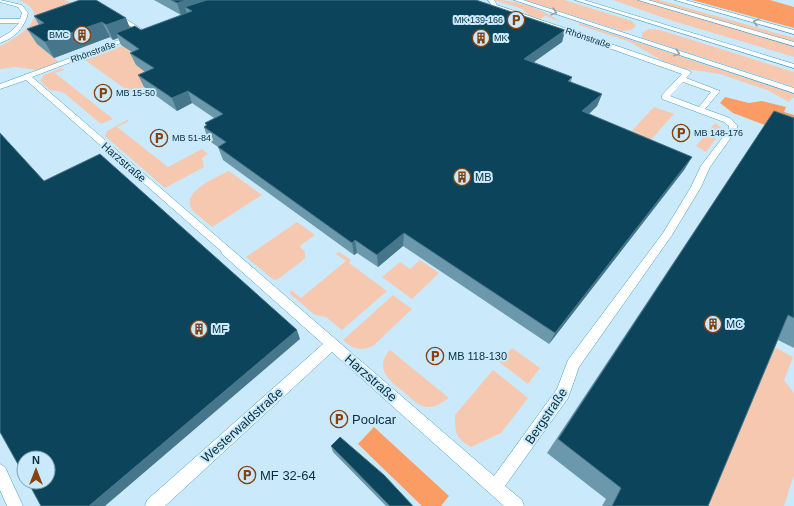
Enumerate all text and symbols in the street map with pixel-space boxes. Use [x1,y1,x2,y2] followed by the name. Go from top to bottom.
[550,7,557,16] one-way arrow
[506,10,526,30] parking icon: MK 139-166
[454,15,503,25] place label: MK 139-166
[753,18,760,27] one-way arrow
[72,25,92,45] building icon: BMC
[564,26,612,50] street label: Rhönstraße
[471,28,491,48] building icon: MK
[49,30,70,40] place label: BMC
[494,33,508,43] place label: MK
[69,39,117,65] street label: Rhönstraße
[674,48,681,56] one-way arrow
[93,83,113,103] parking icon: MB 15-50
[116,88,155,98] place label: MB 15-50
[671,123,691,143] parking icon: MB 148-176
[149,128,169,148] parking icon: MB 51-84
[694,128,743,138] place label: MB 148-176
[172,133,211,143] place label: MB 51-84
[100,140,148,184] street label: Harzstraße
[452,167,472,187] building icon: MB
[475,171,492,183] place label: MB
[703,314,723,334] building icon: MC
[726,318,743,330] place label: MC
[189,319,209,339] building icon: MF
[212,323,228,335] place label: MF
[425,346,445,366] parking icon: MB 118-130
[448,350,507,362] place label: MB 118-130
[342,351,400,405] street label: Harzstraße
[198,384,286,466] street label: Westerwaldstraße
[522,385,570,447] street label: Bergstraße
[329,409,349,429] parking icon: Poolcar
[352,412,397,427] place label: Poolcar
[16,450,56,490] north arrow
[32,454,40,466] text: N
[237,465,257,485] parking icon: MF 32-64
[260,468,316,483] place label: MF 32-64

